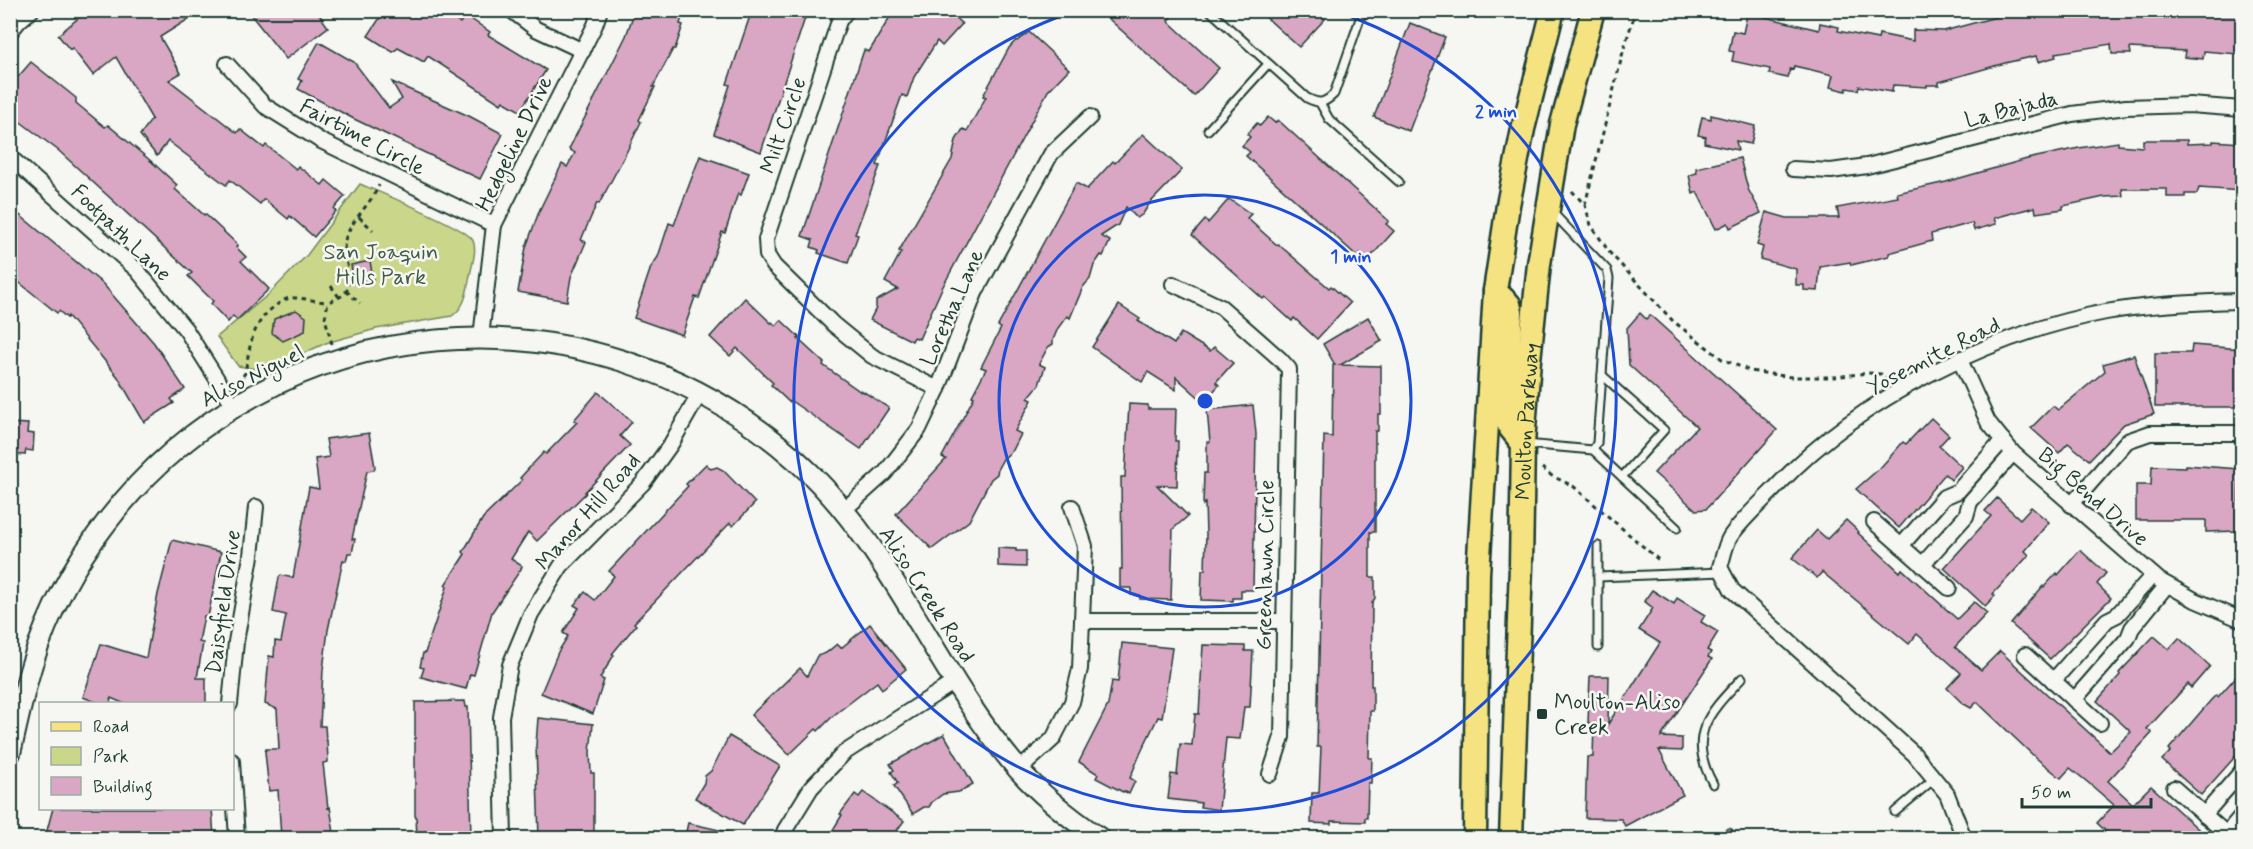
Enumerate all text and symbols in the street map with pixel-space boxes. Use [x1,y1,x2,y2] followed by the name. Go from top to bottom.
[470,71,562,218] street label: Hedgeline Drive
[754,74,813,178] street label: Milt Circle
[1962,85,2061,135] street label: La Bajada
[294,93,430,183] street label: Fairtime Circle
[1475,100,1517,124] text: 2 min
[65,179,177,288] street label: Footpath Lane
[324,239,438,292] park label: San Joaquin Hills Park
[915,245,991,370] street label: Loretha Lane
[1330,245,1372,269] text: 1 min
[1862,311,2005,402] street label: Yosemite Road
[197,339,311,417] street label: Aliso Niguel
[1510,341,1547,500] street label: Moulton Parkway
[1195,391,1215,411] centre of rings
[2029,442,2154,556] street label: Big Bend Drive
[530,448,647,577] street label: Manor Hill Road
[1251,479,1281,651] street label: Greenlawn Circle
[872,522,981,668] street label: Aliso Creek Road
[200,528,248,676] street label: Daisyfield Drive
[1554,689,1681,742] place label: Moulton-Aliso Creek
[39,702,234,810] legend
[1535,707,1549,721] marker: Moulton-Aliso Creek
[93,715,129,739] text: Road
[93,745,129,769] text: Park
[2022,771,2151,809] scale bar
[93,775,153,801] text: Building
[2031,781,2071,805] text: 50 m

